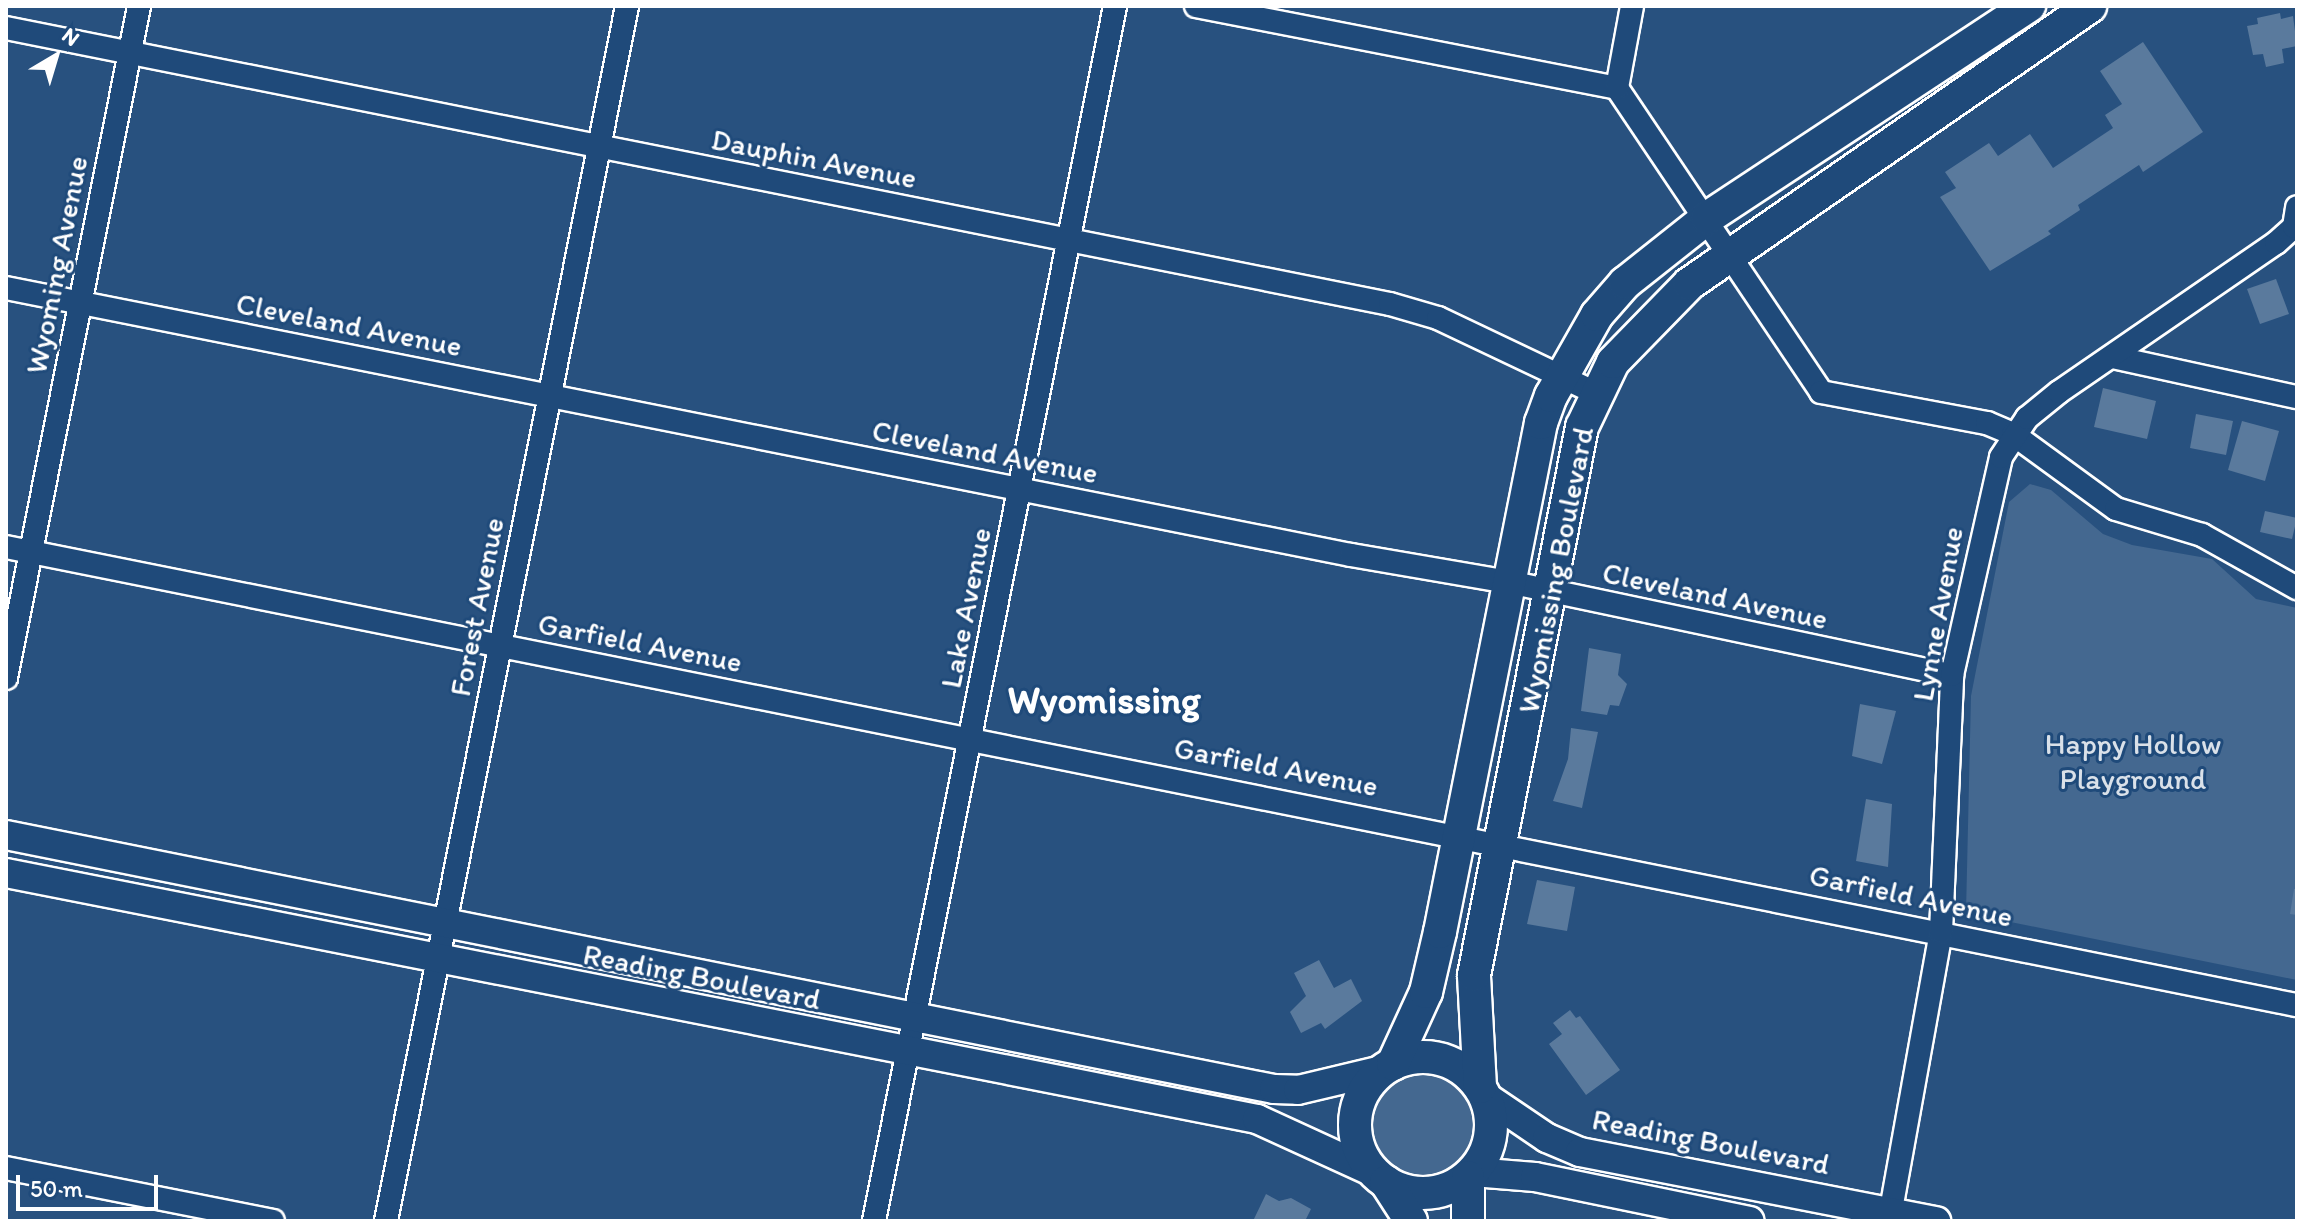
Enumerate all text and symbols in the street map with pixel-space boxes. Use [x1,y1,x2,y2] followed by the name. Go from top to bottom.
[16,16,96,96] north arrow
[57,21,85,52] text: N
[708,121,920,197] street label: Dauphin Avenue
[18,154,96,376] street label: Wyoming Avenue
[234,286,464,364] street label: Cleveland Avenue
[870,413,1100,491] street label: Cleveland Avenue
[1511,424,1601,716] street label: Wyomissing Boulevard
[442,515,512,699] street label: Forest Avenue
[1905,524,1971,704] street label: Lynne Avenue
[933,525,999,691] street label: Lake Avenue
[1600,555,1830,637] street label: Cleveland Avenue
[535,606,745,680] street label: Garfield Avenue
[1007,678,1201,724] district label: Wyomissing
[2045,726,2221,796] park label: Happy Hollow Playground
[1171,730,1381,804] street label: Garfield Avenue
[1806,857,2016,935] street label: Garfield Avenue
[580,936,824,1018] street label: Reading Boulevard
[1589,1101,1833,1183] street label: Reading Boulevard
[20,1159,162,1209] scale bar
[30,1174,83,1203] text: 50 m

